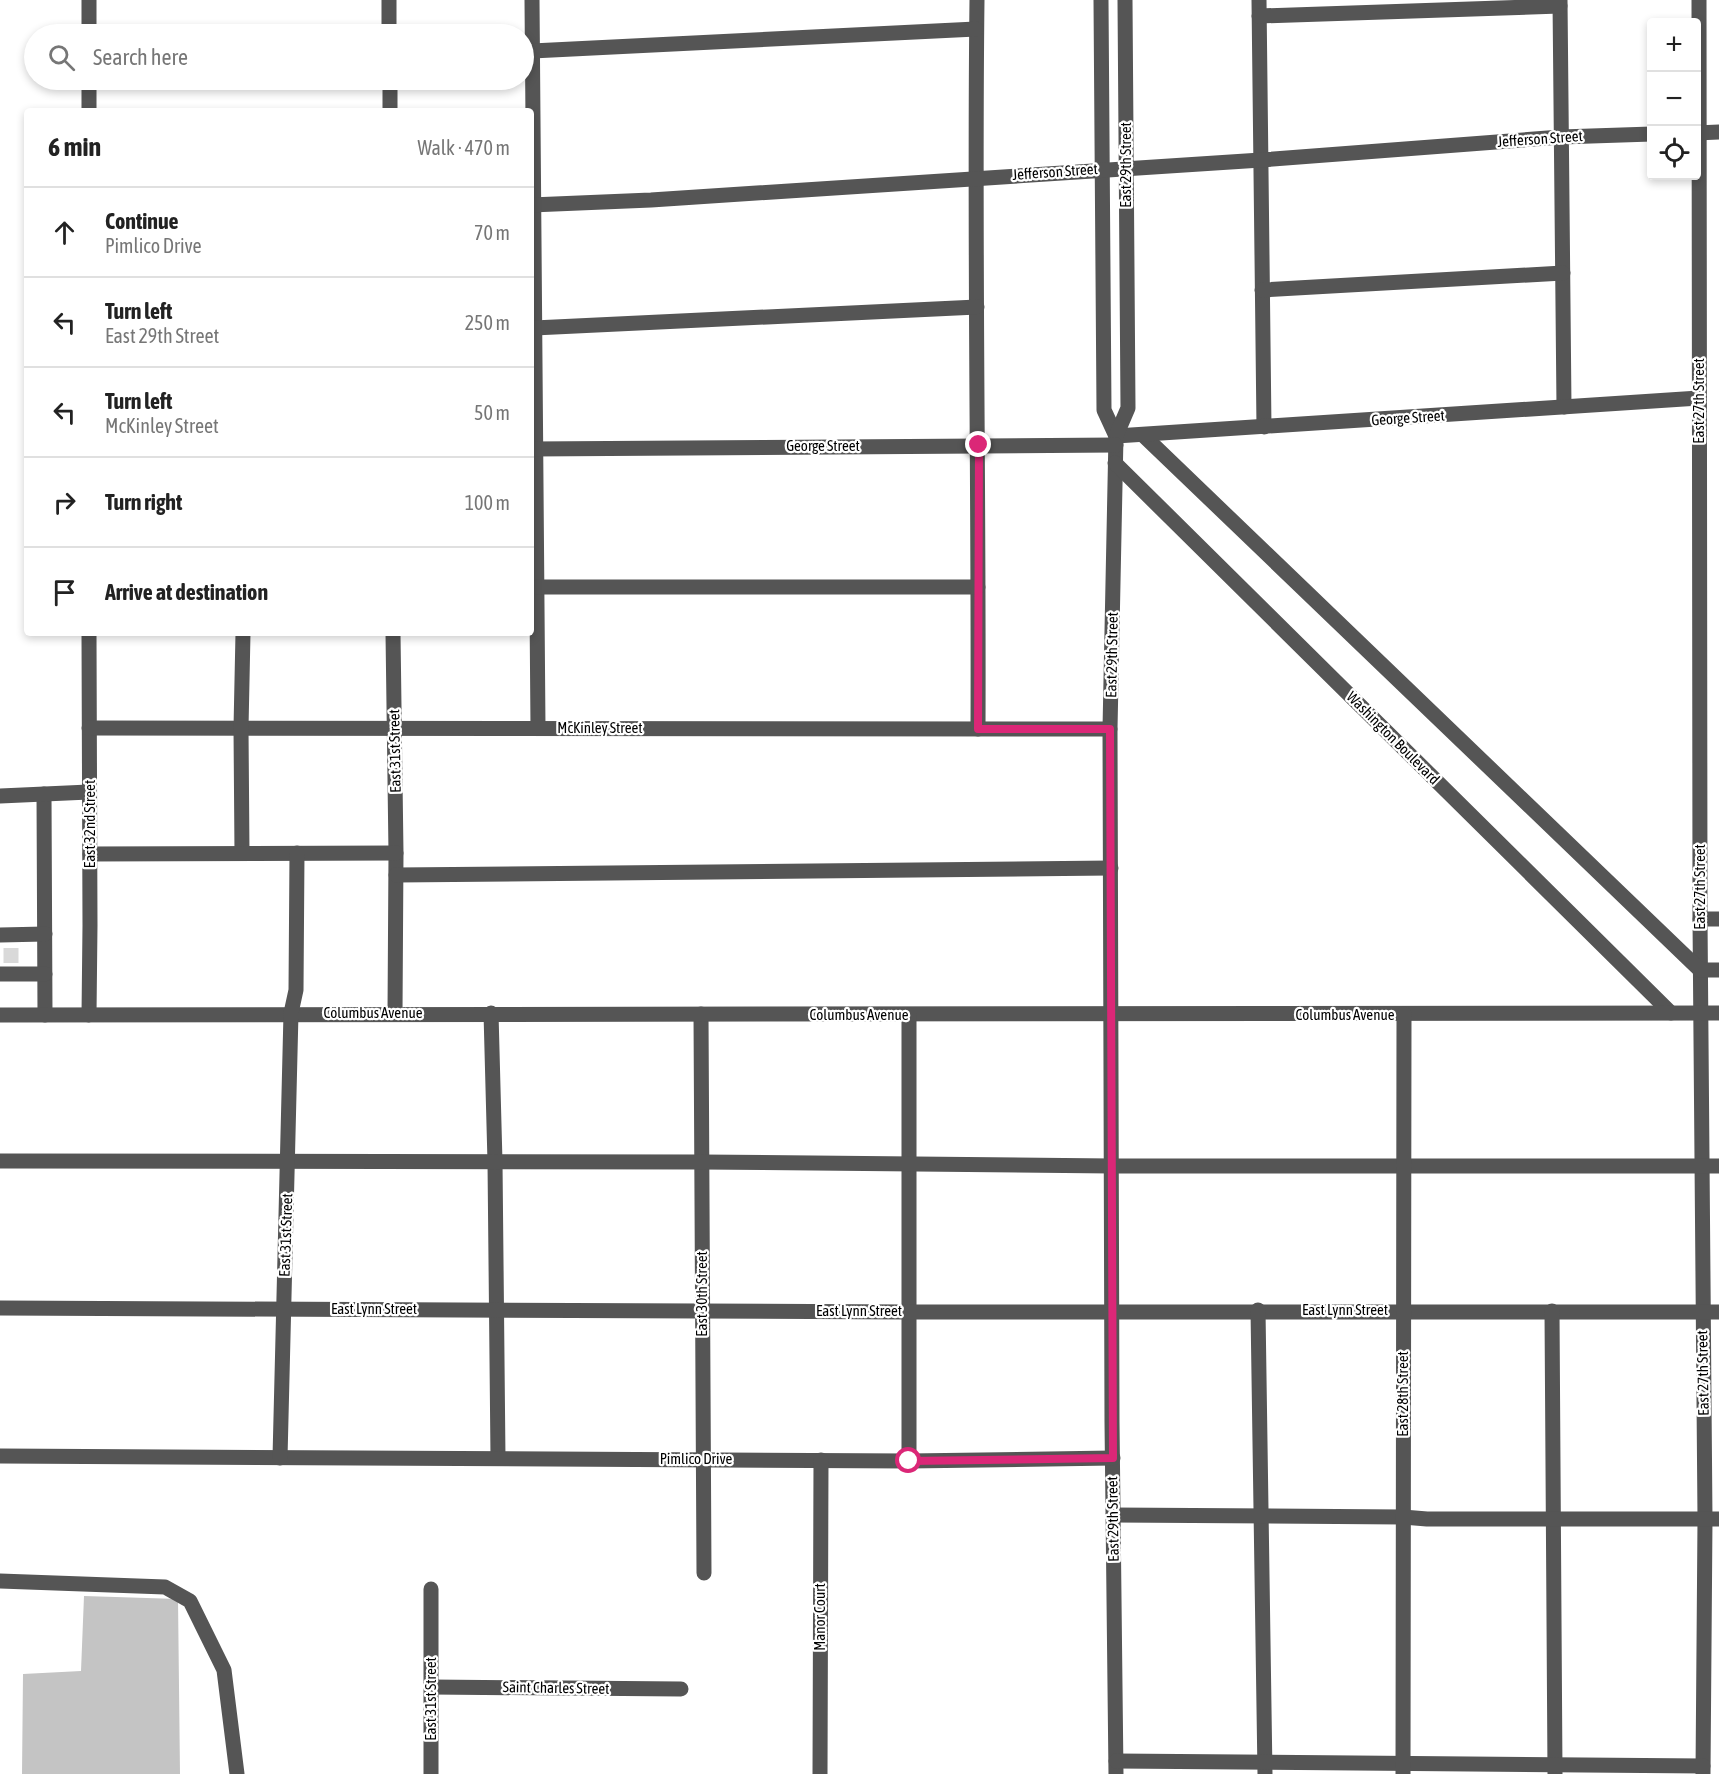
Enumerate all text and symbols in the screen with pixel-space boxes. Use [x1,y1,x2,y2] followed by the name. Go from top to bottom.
[1647,18,1701,180] map controls
[1647,18,1701,72] button: +
[24,24,534,90] search box
[45,41,78,74] icon: search
[93,44,188,70] text: Search here
[1647,72,1701,126] button: −
[1117,122,1134,208] street label: East 29th Street
[1647,126,1701,180] button: locate
[1497,127,1583,150] street label: Jefferson Street
[48,132,101,162] text: 6 min
[418,136,510,159] text: Walk · 470 m
[1012,160,1098,183] street label: Jefferson Street
[105,208,179,234] text: Continue
[48,216,81,249] icon: ahead
[474,221,510,244] text: 70 m
[105,234,202,257] text: Pimlico Drive
[105,298,172,324] text: Turn left
[48,306,81,339] icon: left
[465,311,510,334] text: 250 m
[105,324,219,347] text: East 29th Street
[1690,358,1707,444] street label: East 27th Street
[105,388,172,414] text: Turn left
[48,396,81,429] icon: left
[474,401,510,424] text: 50 m
[1371,406,1445,429] street label: George Street
[105,414,219,437] text: McKinley Street
[965,431,991,457] route end
[786,437,860,454] street label: George Street
[48,486,81,519] icon: right
[105,489,182,515] text: Turn right
[465,491,510,514] text: 100 m
[48,576,81,609] icon: arrive
[105,579,268,605] text: Arrive at destination
[1102,612,1121,698] street label: East 29th Street
[1343,688,1443,788] street label: Washington Boulevard
[385,709,404,793] street label: East 31st Street
[557,719,643,736] street label: McKinley Street
[81,780,98,868] street label: East 32nd Street
[1691,844,1708,930] street label: East 27th Street
[323,1004,423,1021] street label: Columbus Avenue
[809,1006,909,1023] street label: Columbus Avenue
[1295,1006,1395,1023] street label: Columbus Avenue
[276,1193,295,1277] street label: East 31st Street
[693,1251,710,1337] street label: East 30th Street
[331,1300,417,1317] street label: East Lynn Street
[1302,1301,1388,1318] street label: East Lynn Street
[816,1302,902,1319] street label: East Lynn Street
[1693,1330,1712,1416] street label: East 27th Street
[1394,1351,1411,1437] street label: East 28th Street
[895,1447,921,1473] route start
[660,1450,732,1467] street label: Pimlico Drive
[1103,1476,1122,1562] street label: East 29th Street
[811,1583,828,1651] street label: Manor Court
[422,1657,439,1741] street label: East 31st Street
[503,1678,610,1697] street label: Saint Charles Street

